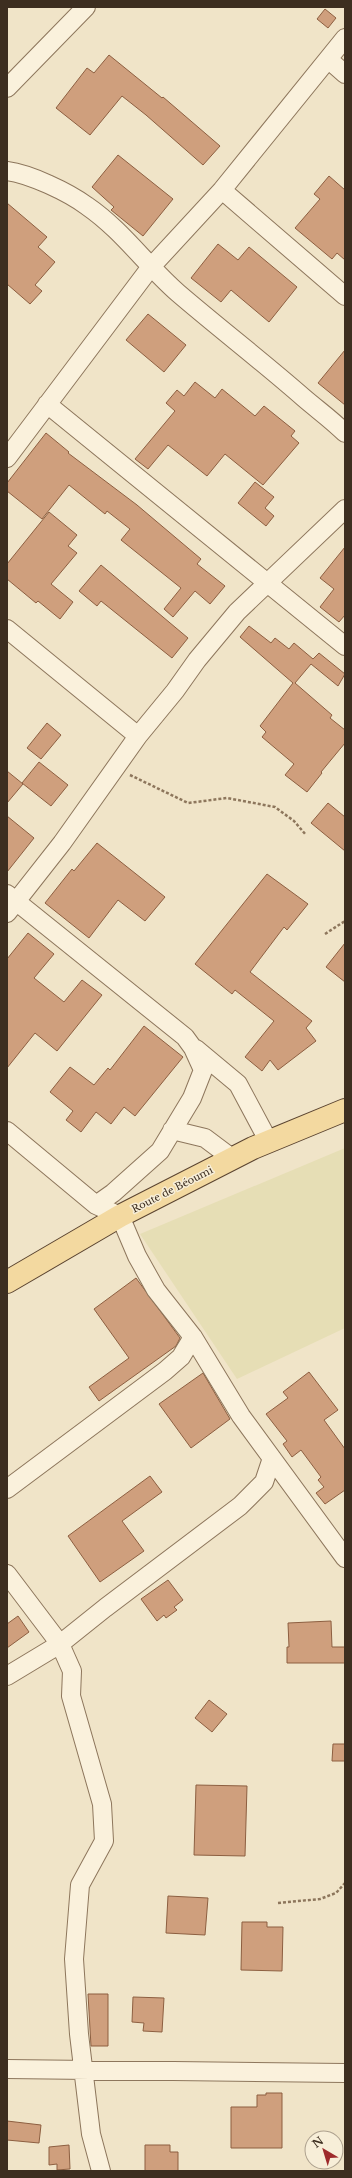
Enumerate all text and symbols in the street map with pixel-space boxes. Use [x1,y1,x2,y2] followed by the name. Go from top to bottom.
[129,1163,216,1216] street label: Route de Béoumi
[304,2130,344,2170] north arrow
[309,2133,327,2151] text: N

